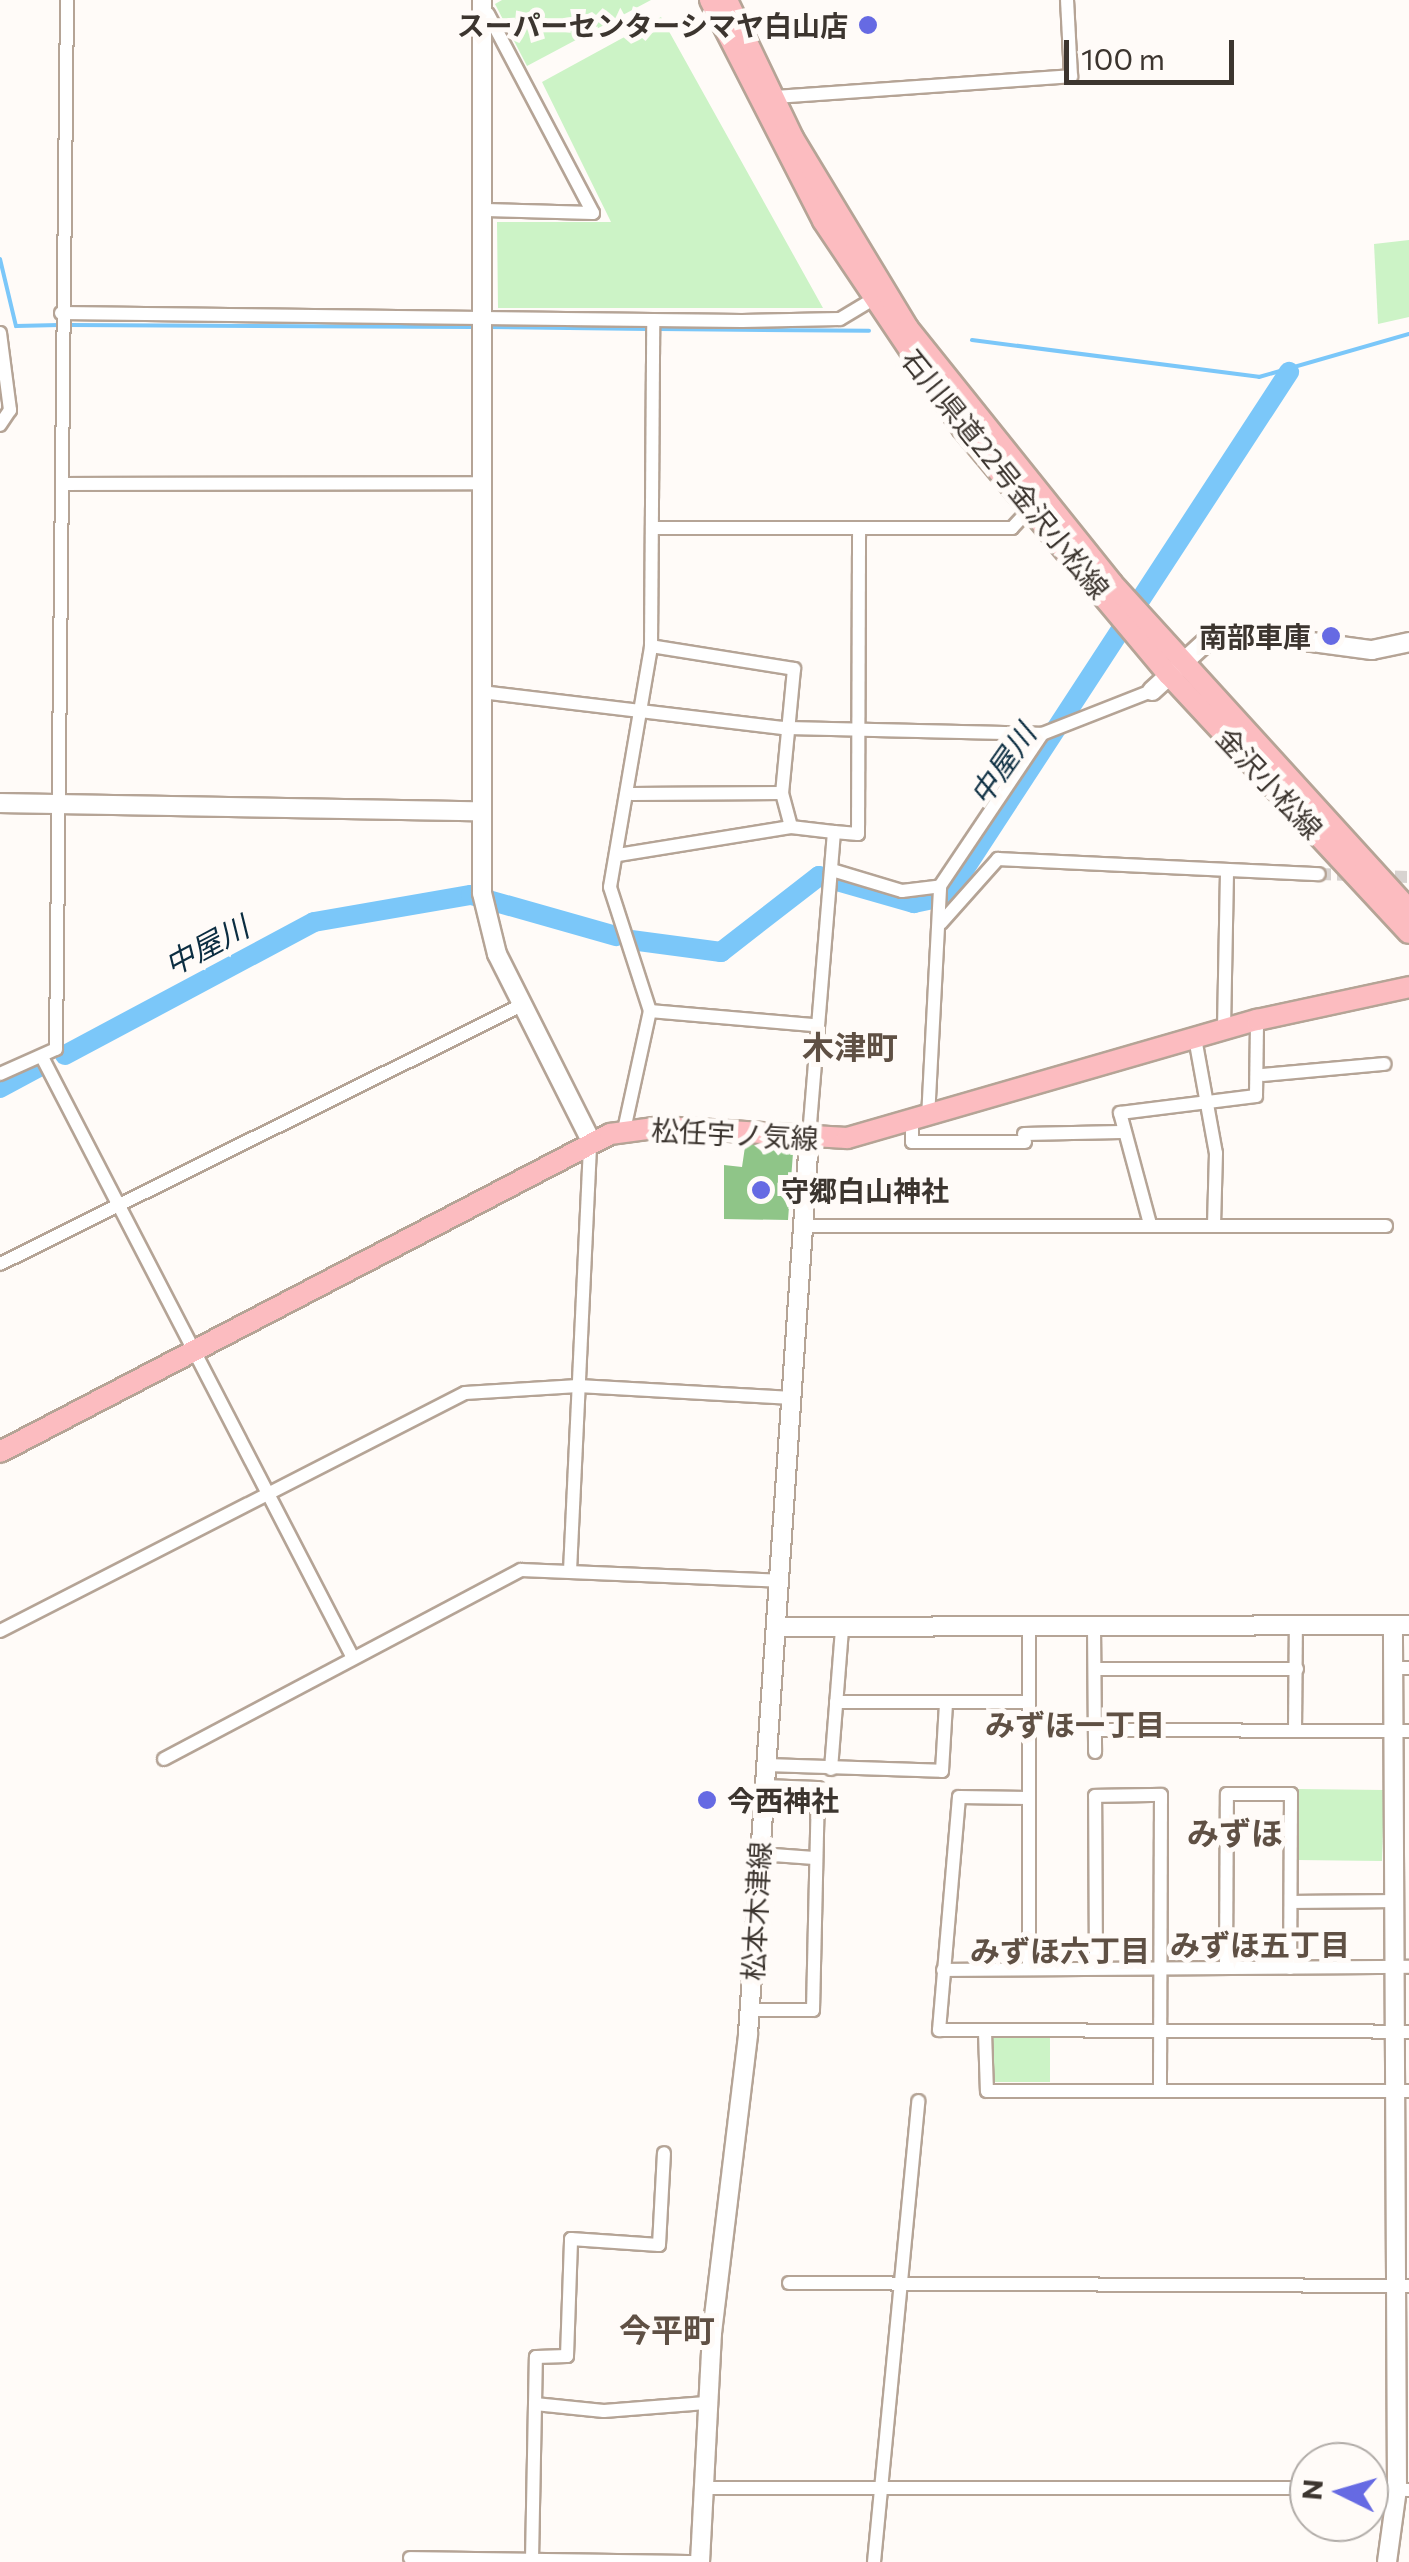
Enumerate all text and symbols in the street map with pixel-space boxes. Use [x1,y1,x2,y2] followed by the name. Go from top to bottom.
[456,8,848,42] place label: スーパーセンターシマヤ白山店
[857,14,879,36] marker: スーパーセンターシマヤ白山店
[1069,20,1239,82] scale bar
[1081,39,1165,76] text: 100 m
[895,343,1117,605] street label: 石川県道22号金沢小松線
[1199,619,1311,653] place label: 南部車庫
[1320,625,1342,647] marker: 南部車庫
[961,717,1043,811] water label: 中屋川
[1210,720,1330,846] street label: 金沢小松線
[158,908,254,982] water label: 中屋川
[802,1027,898,1065] district label: 木津町
[650,1113,820,1155] street label: 松任宇ノ気線
[781,1173,949,1207] place label: 守郷白山神社
[750,1179,772,1201] marker: 守郷白山神社
[985,1706,1165,1742] district label: みずほ一丁目
[727,1783,839,1817] place label: 今西神社
[696,1789,718,1811] marker: 今西神社
[1187,1813,1283,1851] district label: みずほ
[736,1840,776,1982] street label: 松本木津線
[1170,1926,1350,1962] district label: みずほ五丁目
[970,1932,1150,1968] district label: みずほ六丁目
[619,2310,715,2348] district label: 今平町
[1289,2442,1389,2542] north arrow
[1293,2478,1329,2502] text: N

